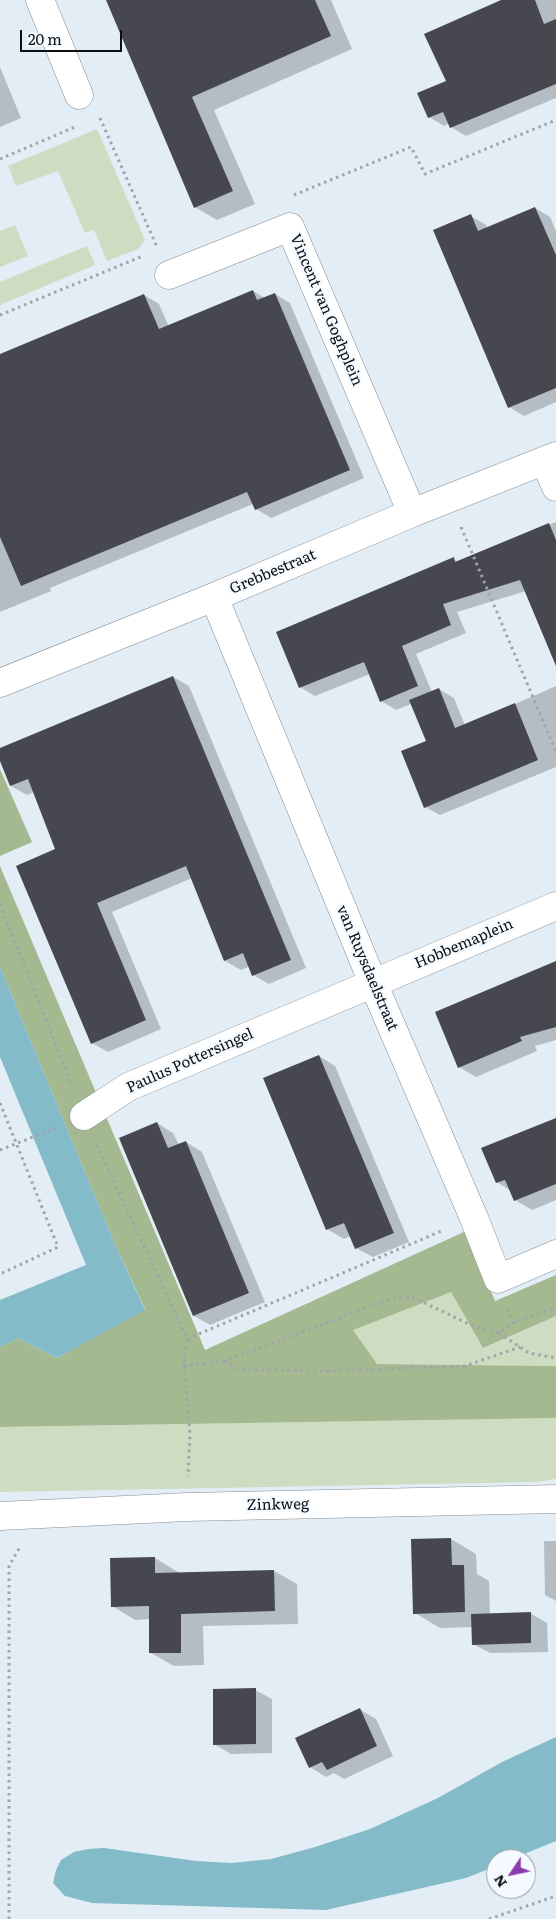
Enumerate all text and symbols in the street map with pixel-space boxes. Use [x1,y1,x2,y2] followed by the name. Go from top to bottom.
[22,20,125,52] scale bar
[28,27,62,50] text: 20 m
[286,231,366,389] street label: Vincent van Goghplein
[227,546,319,598] street label: Grebbestraat
[332,902,402,1034] street label: van Ruysdaelstraat
[412,915,516,973] street label: Hobbemaplein
[124,1025,256,1097] street label: Paulus Pottersingel
[247,1495,309,1515] street label: Zinkweg
[486,1849,536,1899] north arrow
[488,1871,511,1892] text: N

